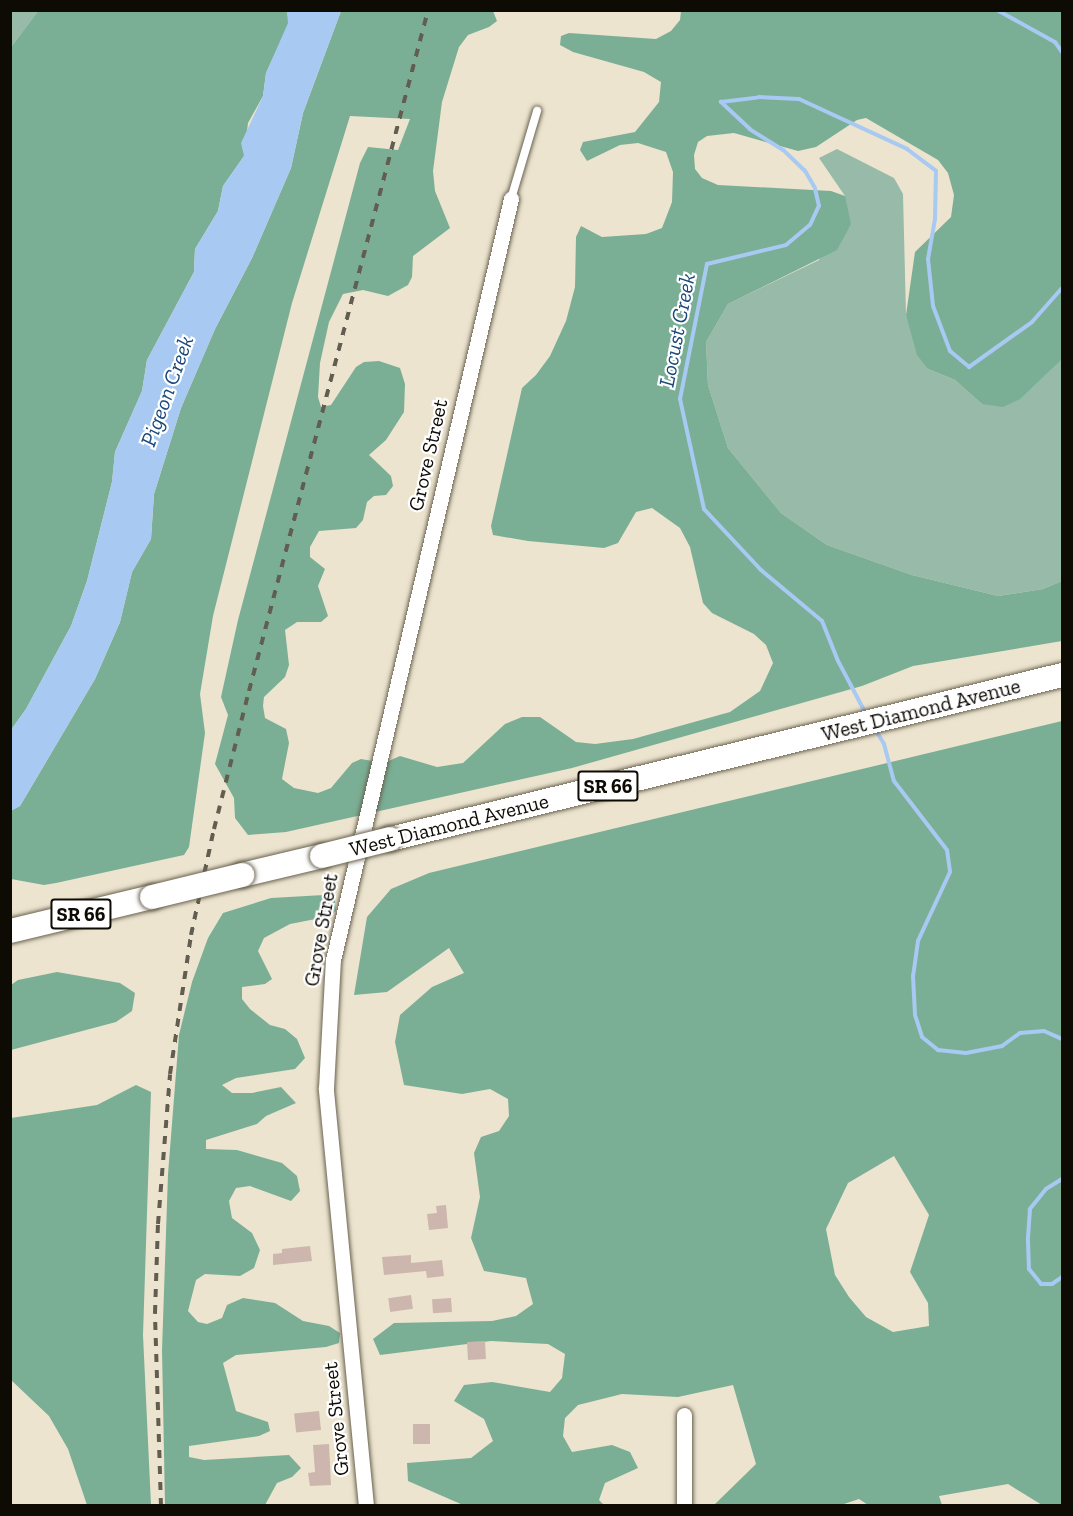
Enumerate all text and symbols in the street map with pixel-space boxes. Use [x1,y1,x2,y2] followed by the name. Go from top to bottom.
[653,271,701,389] water label: Locust Creek
[135,332,199,450] water label: Pigeon Creek
[403,397,453,513] street label: Grove Street
[819,673,1023,747] street label: West Diamond Avenue
[576,769,640,803] road number: SR 66
[347,788,551,862] street label: West Diamond Avenue
[299,872,343,988] street label: Grove Street
[50,897,112,931] road number: SR 66
[318,1361,354,1477] street label: Grove Street

